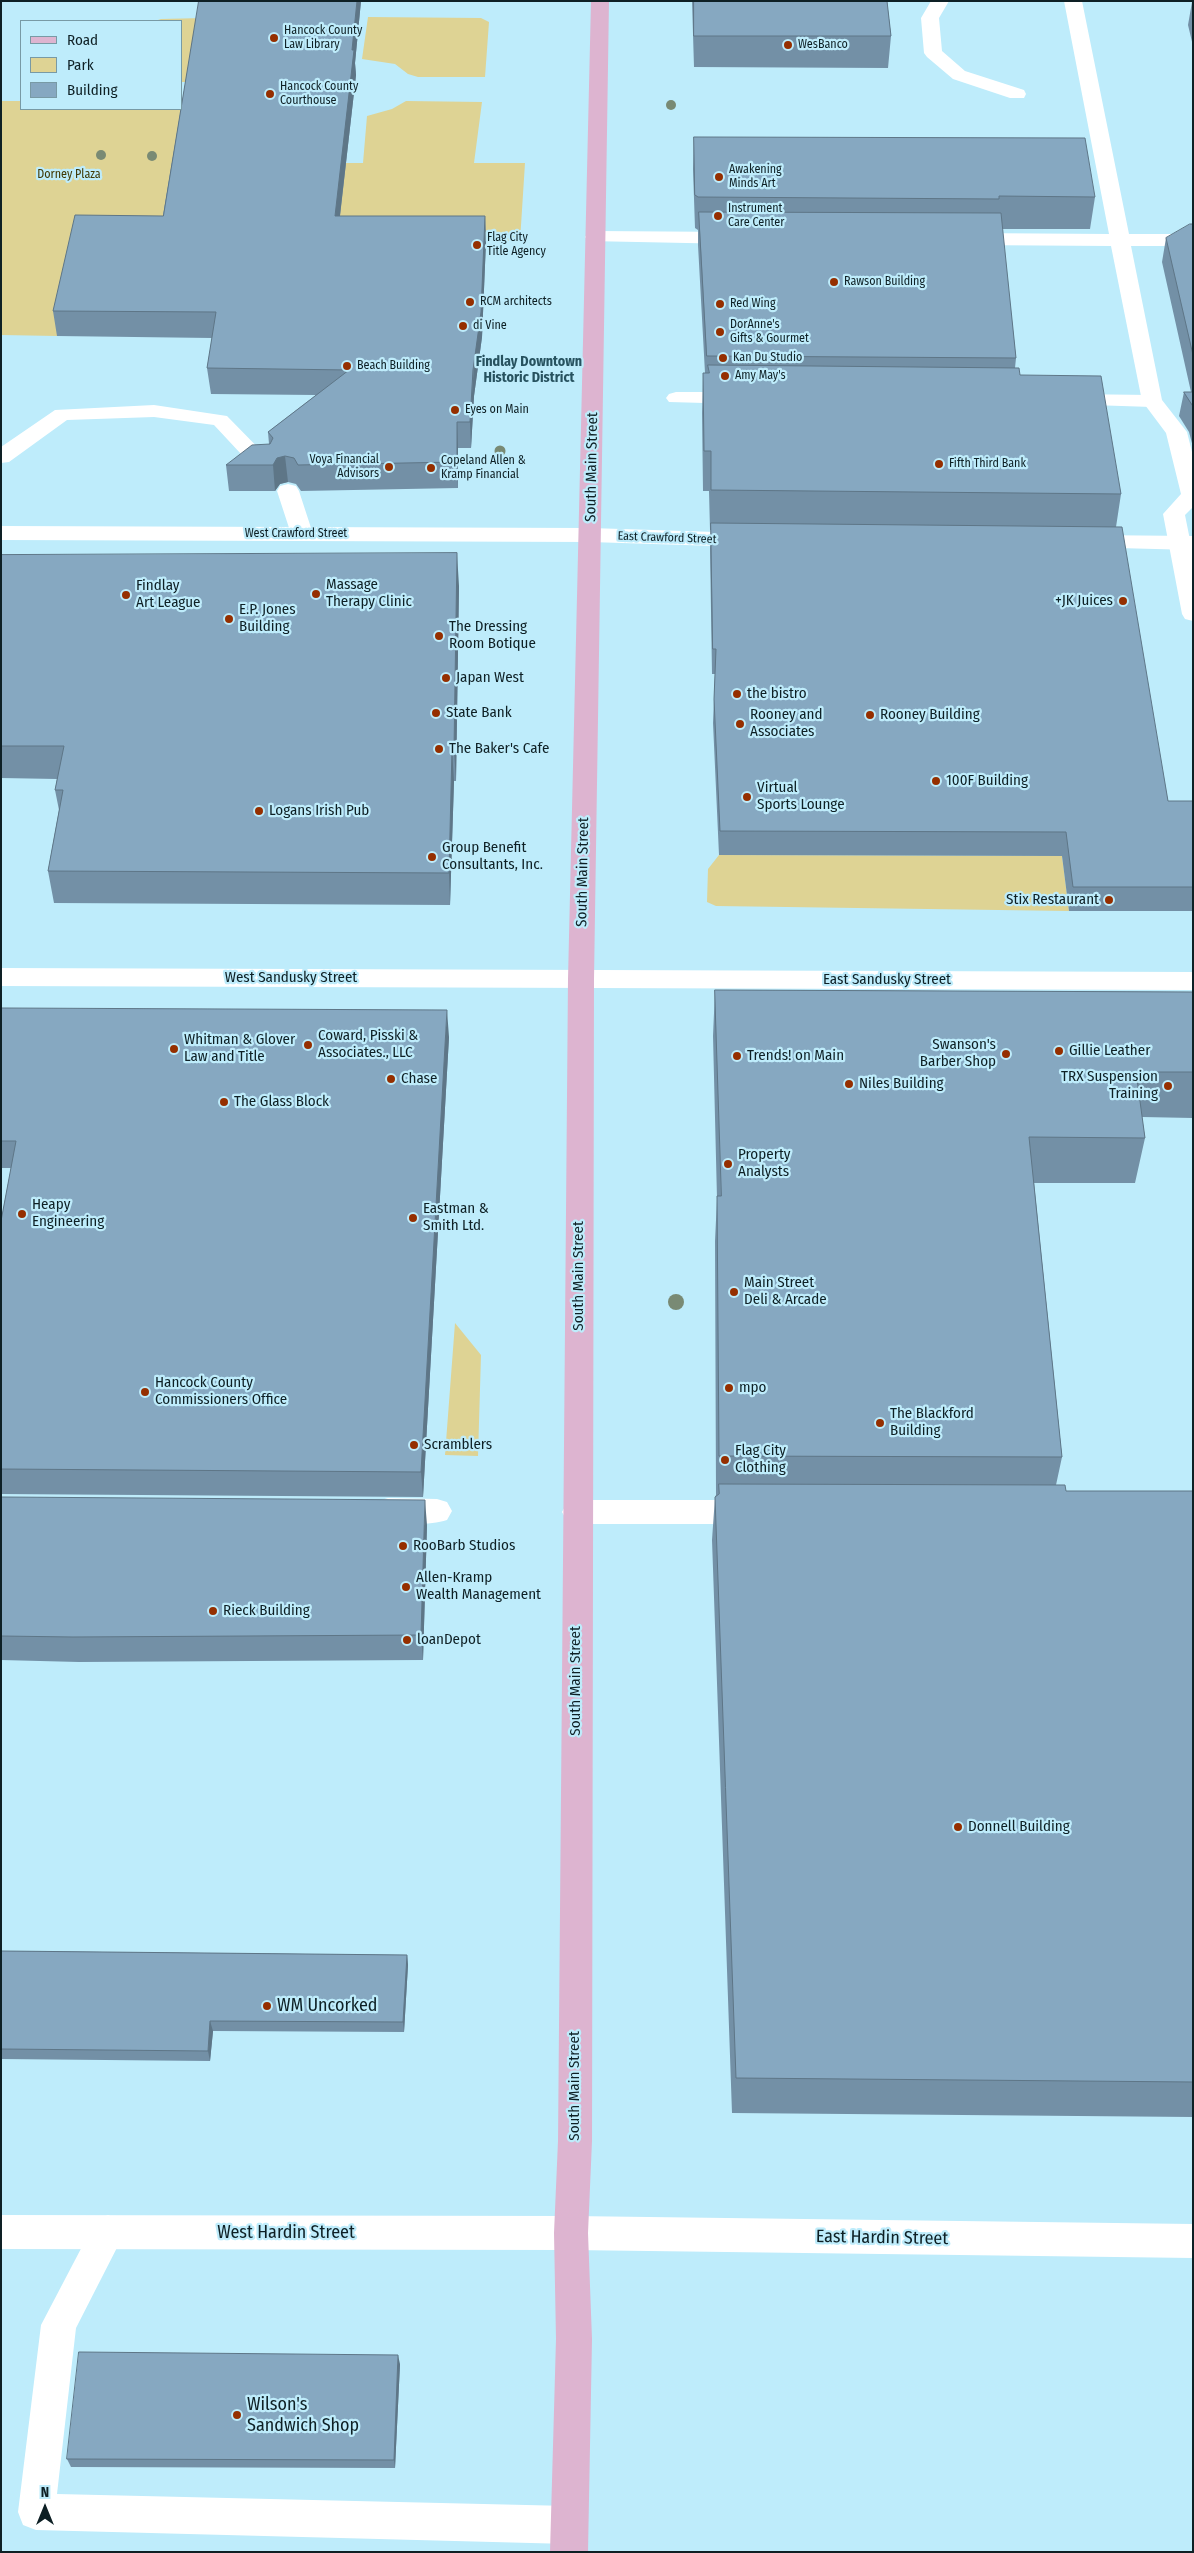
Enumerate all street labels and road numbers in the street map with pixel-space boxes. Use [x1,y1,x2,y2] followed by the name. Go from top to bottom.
[582,412,602,522] street label: South Main Street
[245,527,347,541] street label: West Crawford Street
[617,529,717,547] street label: East Crawford Street
[573,817,593,927] street label: South Main Street
[225,969,357,987] street label: West Sandusky Street
[823,971,951,989] street label: East Sandusky Street
[570,1221,588,1331] street label: South Main Street
[567,1626,585,1736] street label: South Main Street
[566,2031,584,2141] street label: South Main Street
[217,2222,355,2244] street label: West Hardin Street
[816,2226,948,2250] street label: East Hardin Street

